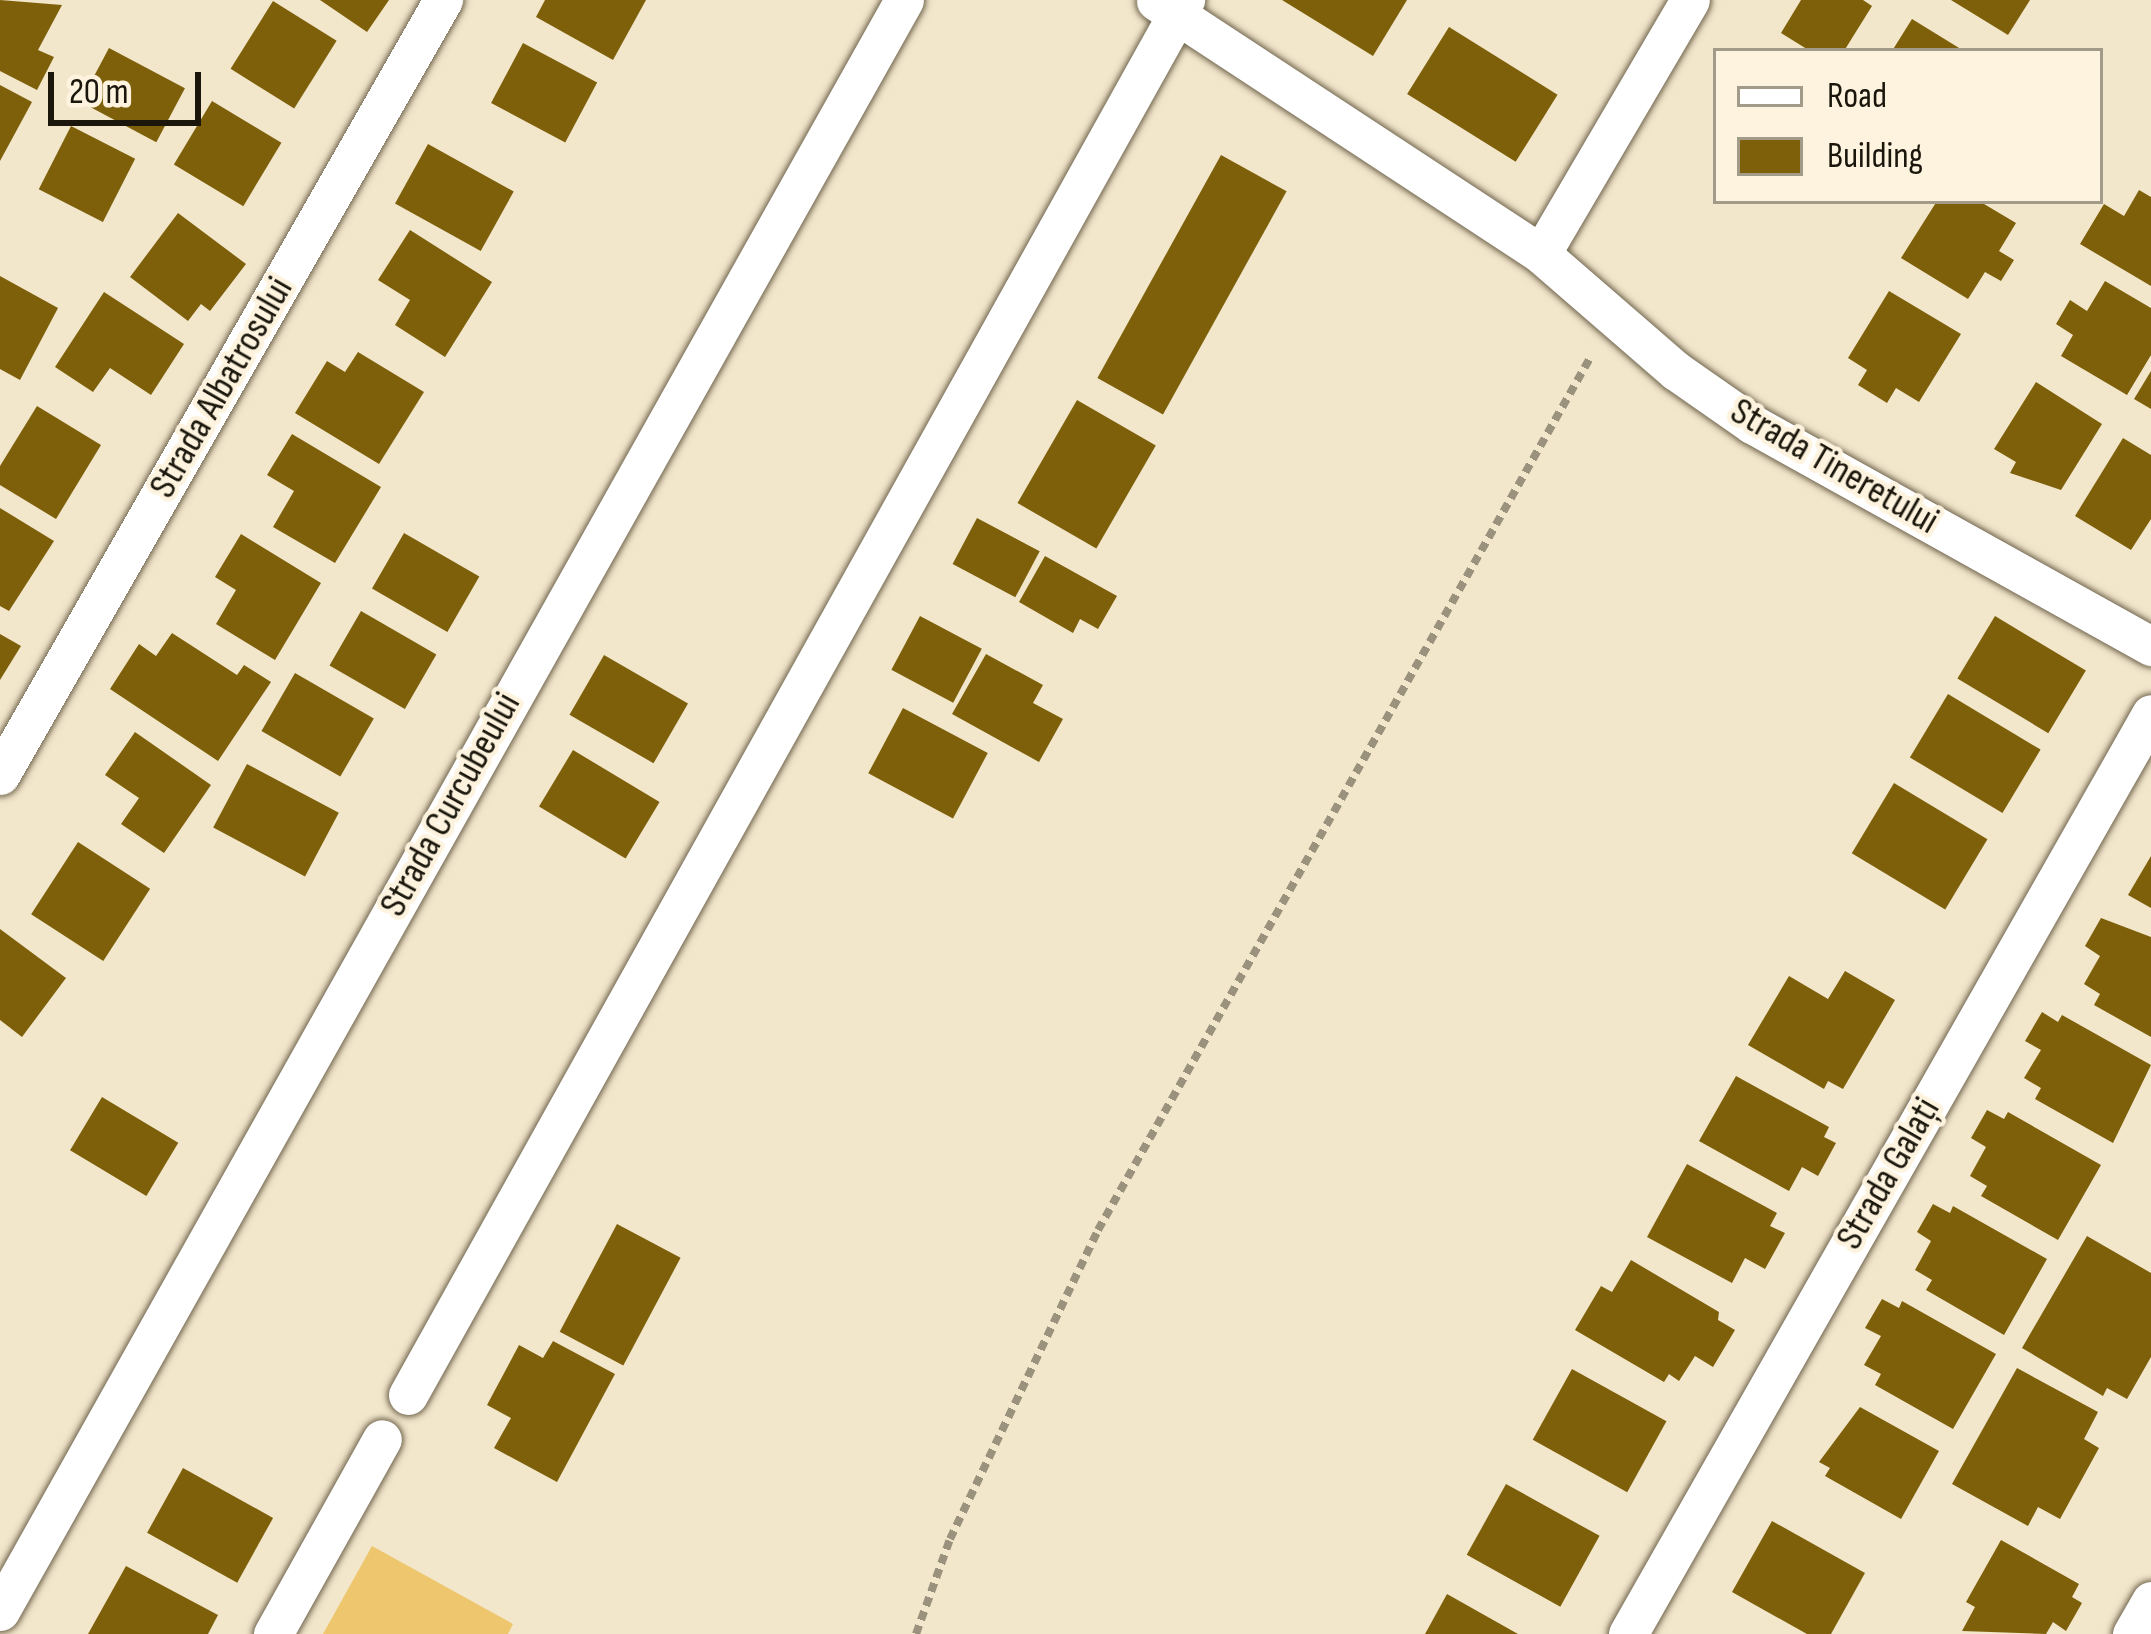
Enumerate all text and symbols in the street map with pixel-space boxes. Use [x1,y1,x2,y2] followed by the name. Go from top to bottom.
[54,48,207,122] scale bar
[1713,48,2103,204] legend
[69,71,129,114] text: 20 m
[1827,75,1887,118] text: Road
[1827,135,1923,178] text: Building
[140,269,304,507] street label: Strada Albatrosului
[1722,389,1946,545] street label: Strada Tineretului
[370,685,532,925] street label: Strada Curcubeului
[1827,1090,1951,1258] street label: Strada Galați

